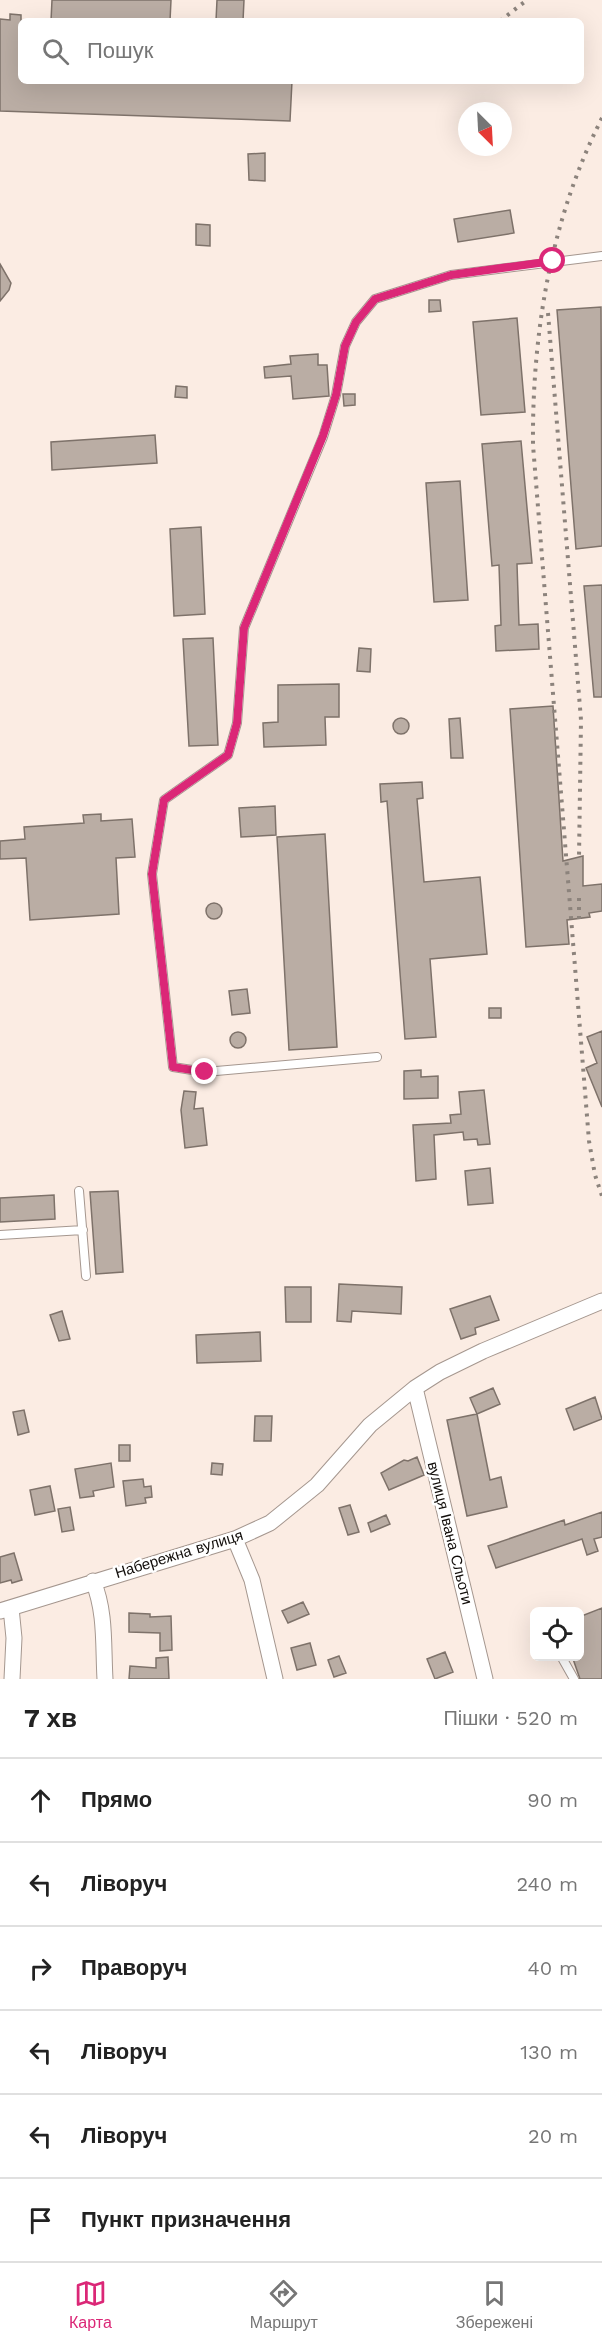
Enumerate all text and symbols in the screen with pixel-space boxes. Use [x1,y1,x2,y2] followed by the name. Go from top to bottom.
[18,18,584,84] search box
[39,35,72,68] icon: search
[87,38,153,63] text: Пошук
[458,102,512,156] north arrow
[539,247,565,273] route start
[191,1058,217,1084] route end
[424,1460,476,1606] street label: вулиця Івана Сльоти
[113,1526,245,1582] street label: Набережна вулиця
[530,1607,584,1661] map controls
[530,1607,584,1661] button: locate
[24,1703,77,1733] text: 7 хв
[443,1706,578,1730] text: Пішки · 520 m
[24,1784,57,1817] icon: ahead
[81,1787,152,1812] text: Прямо
[527,1788,578,1812] text: 90 m
[24,1868,57,1901] icon: left
[81,1871,167,1896] text: Ліворуч
[516,1872,578,1896] text: 240 m
[24,1952,57,1985] icon: right
[81,1955,187,1980] text: Праворуч
[527,1956,578,1980] text: 40 m
[24,2036,57,2069] icon: left
[81,2039,167,2064] text: Ліворуч
[520,2040,578,2064] text: 130 m
[24,2120,57,2153] icon: left
[81,2123,167,2148] text: Ліворуч
[528,2124,578,2148] text: 20 m
[24,2204,57,2237] icon: arrive
[81,2207,291,2232] text: Пункт призначення
[69,2277,112,2332] tab: Карта
[250,2277,318,2332] tab: Маршрут
[456,2277,533,2332] tab: Збережені

